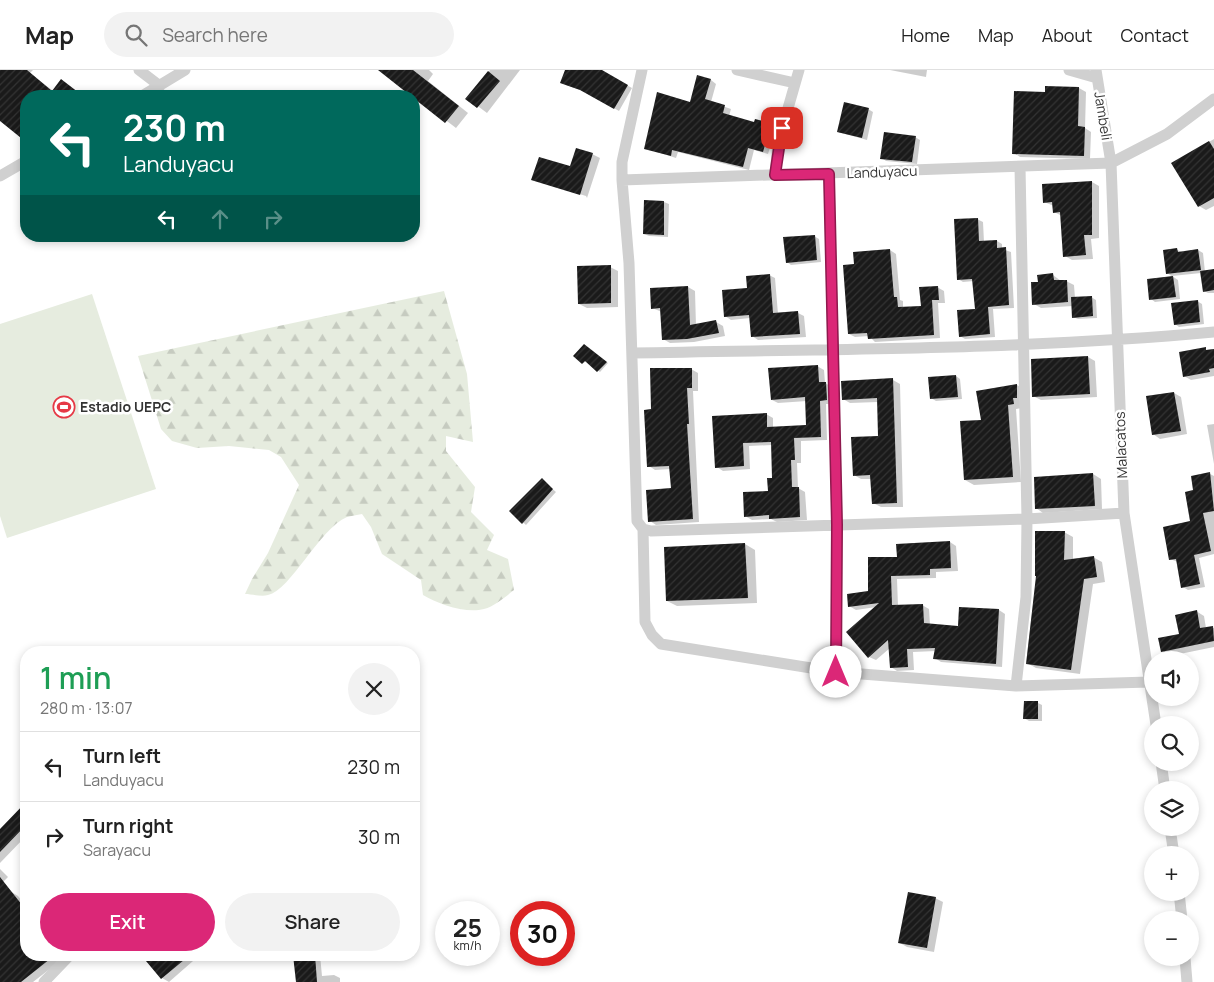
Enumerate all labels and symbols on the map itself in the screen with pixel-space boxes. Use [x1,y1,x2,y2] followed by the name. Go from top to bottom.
[1090,90,1117,142] street label: Jambeli
[761,107,803,149] pin
[846,161,918,182] street label: Landuyacu
[52,395,76,419] sports icon: Estadio UEPC
[80,397,171,416] place label: Estadio UEPC
[1110,411,1131,479] street label: Malacatos
[809,645,861,697] position arrow
[510,901,575,966] speed limit sign: 30

